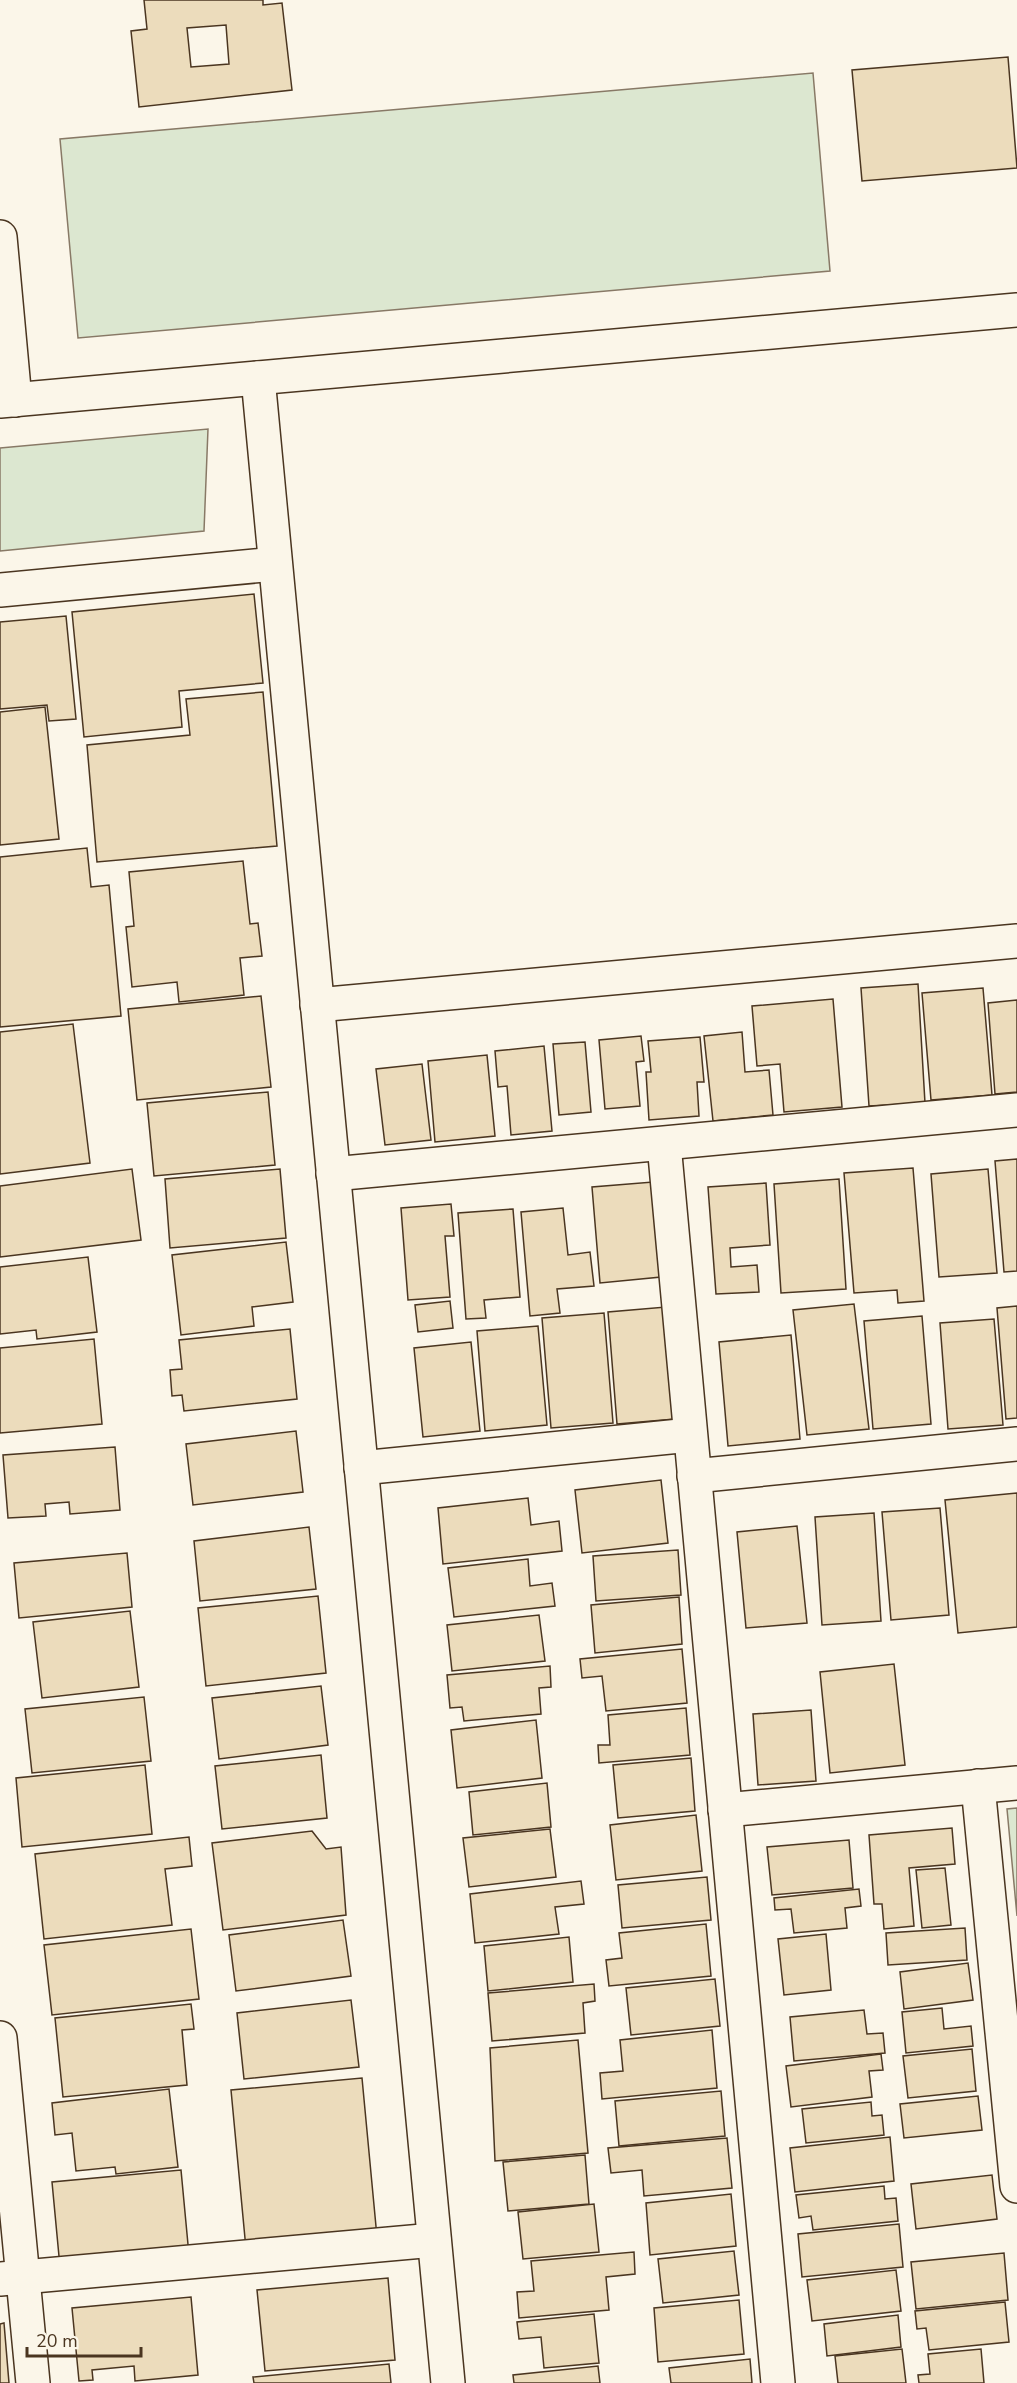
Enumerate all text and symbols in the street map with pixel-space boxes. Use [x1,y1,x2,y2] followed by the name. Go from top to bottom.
[27,2320,141,2358] scale bar
[36,2329,78,2353] text: 20 m

